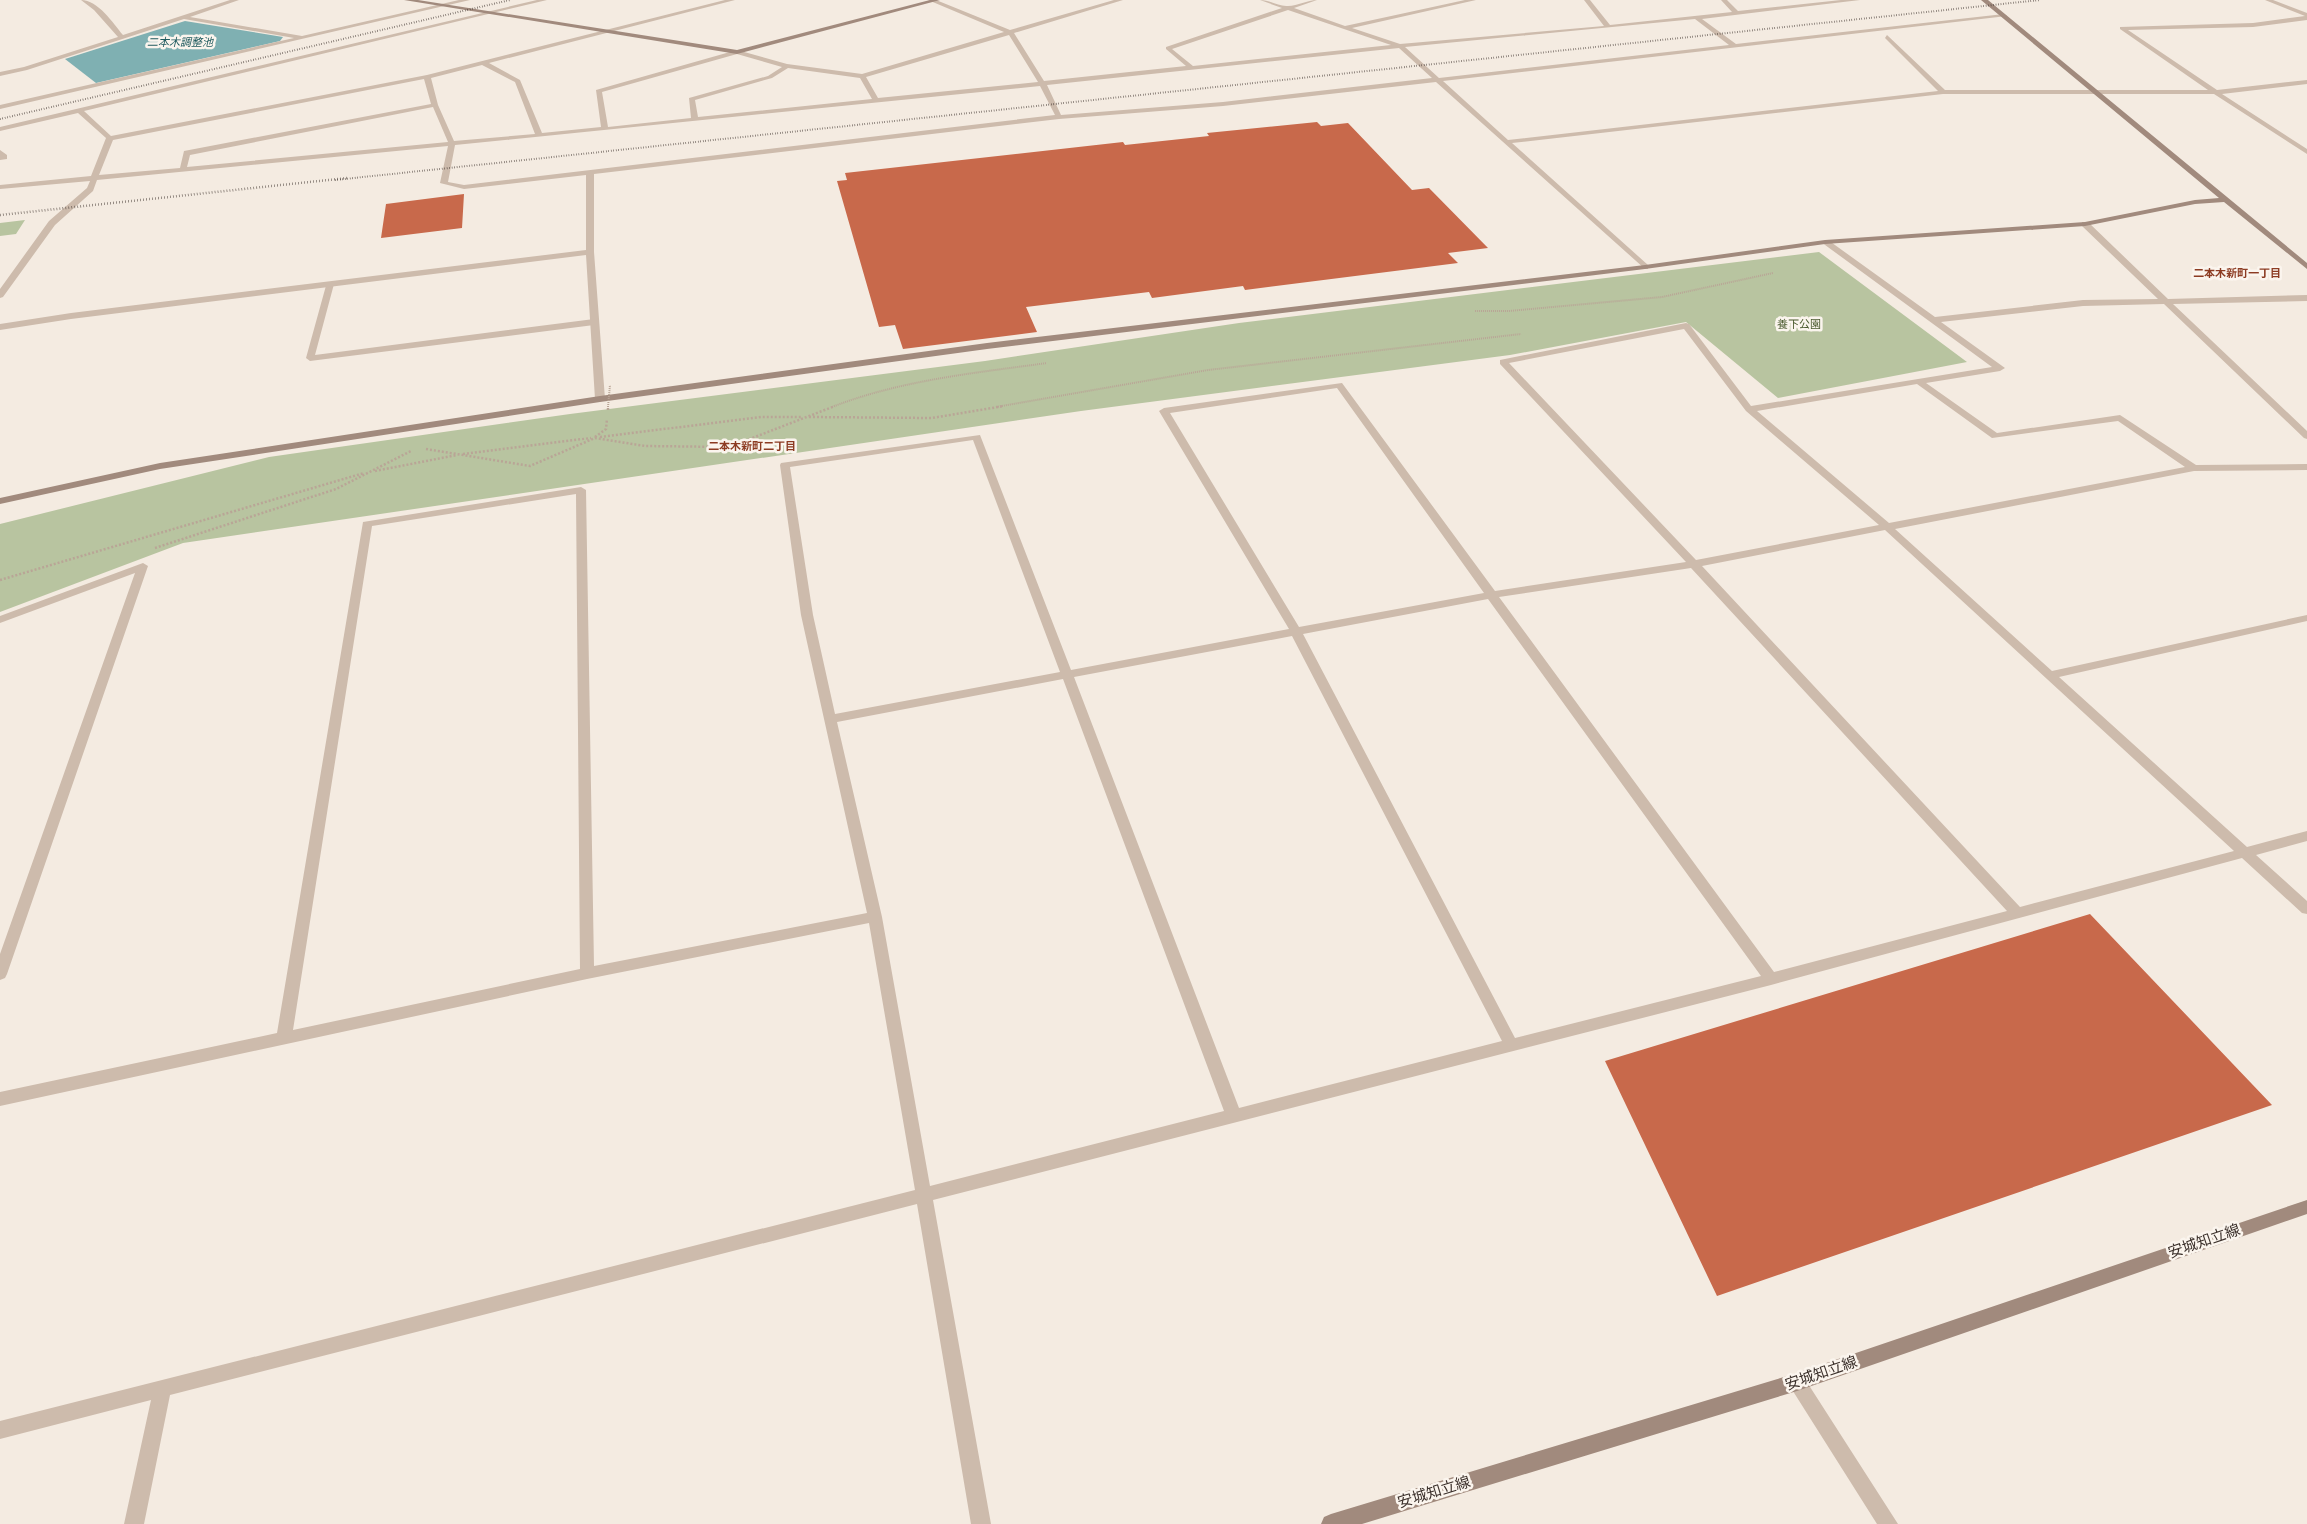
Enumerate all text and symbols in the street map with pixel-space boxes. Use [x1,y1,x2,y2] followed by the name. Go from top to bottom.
[147,36,214,49] water label: 二本木調整池
[2193,267,2281,280] district label: 二本木新町一丁目
[1777,318,1821,331] park label: 養下公園
[708,440,796,453] district label: 二本木新町二丁目
[2166,1220,2242,1262] street label: 安城知立線
[1783,1352,1859,1394] street label: 安城知立線
[1395,1472,1473,1512] street label: 安城知立線

